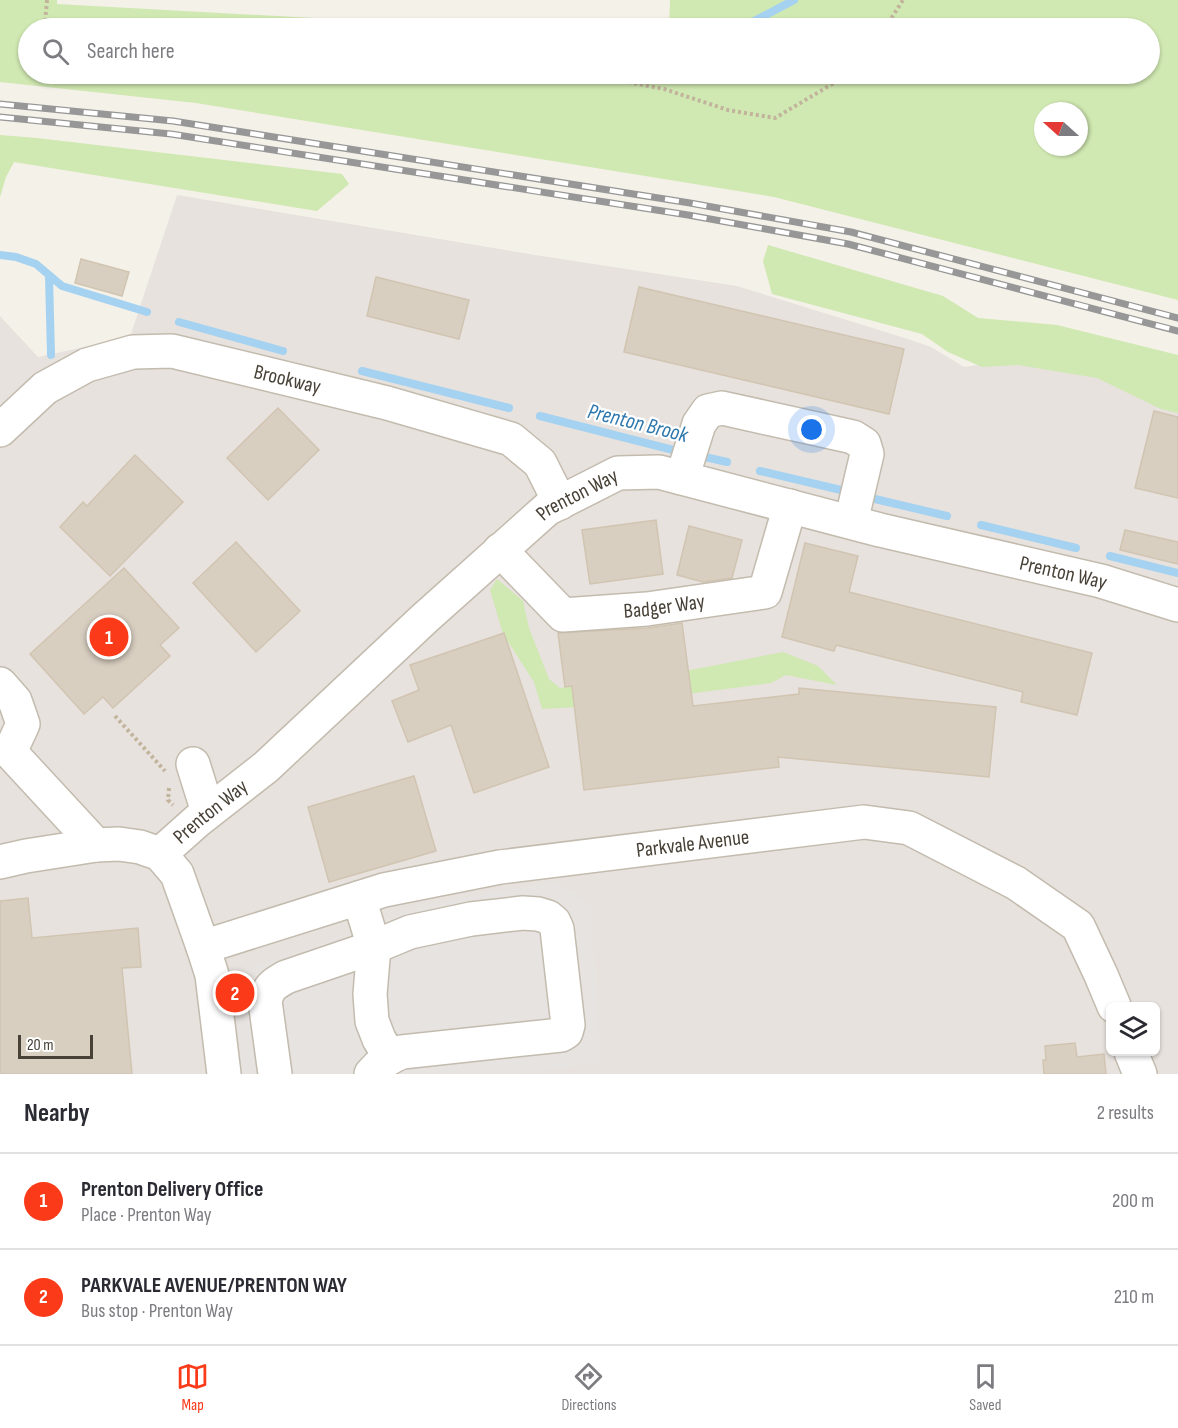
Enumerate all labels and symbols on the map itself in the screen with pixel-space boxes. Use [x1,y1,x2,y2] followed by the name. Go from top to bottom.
[1034,102,1088,156] north arrow
[251,359,323,400] street label: Brookway
[585,398,691,449] water label: Prenton Brook
[797,415,826,444] your location
[531,463,622,526] street label: Prenton Way
[1017,551,1110,595] street label: Prenton Way
[623,589,706,624] street label: Badger Way
[90,614,128,660] pin: 1
[168,774,253,849] street label: Prenton Way
[635,824,751,863] street label: Parkvale Avenue
[216,970,254,1016] pin: 2
[18,1032,93,1060] scale bar

